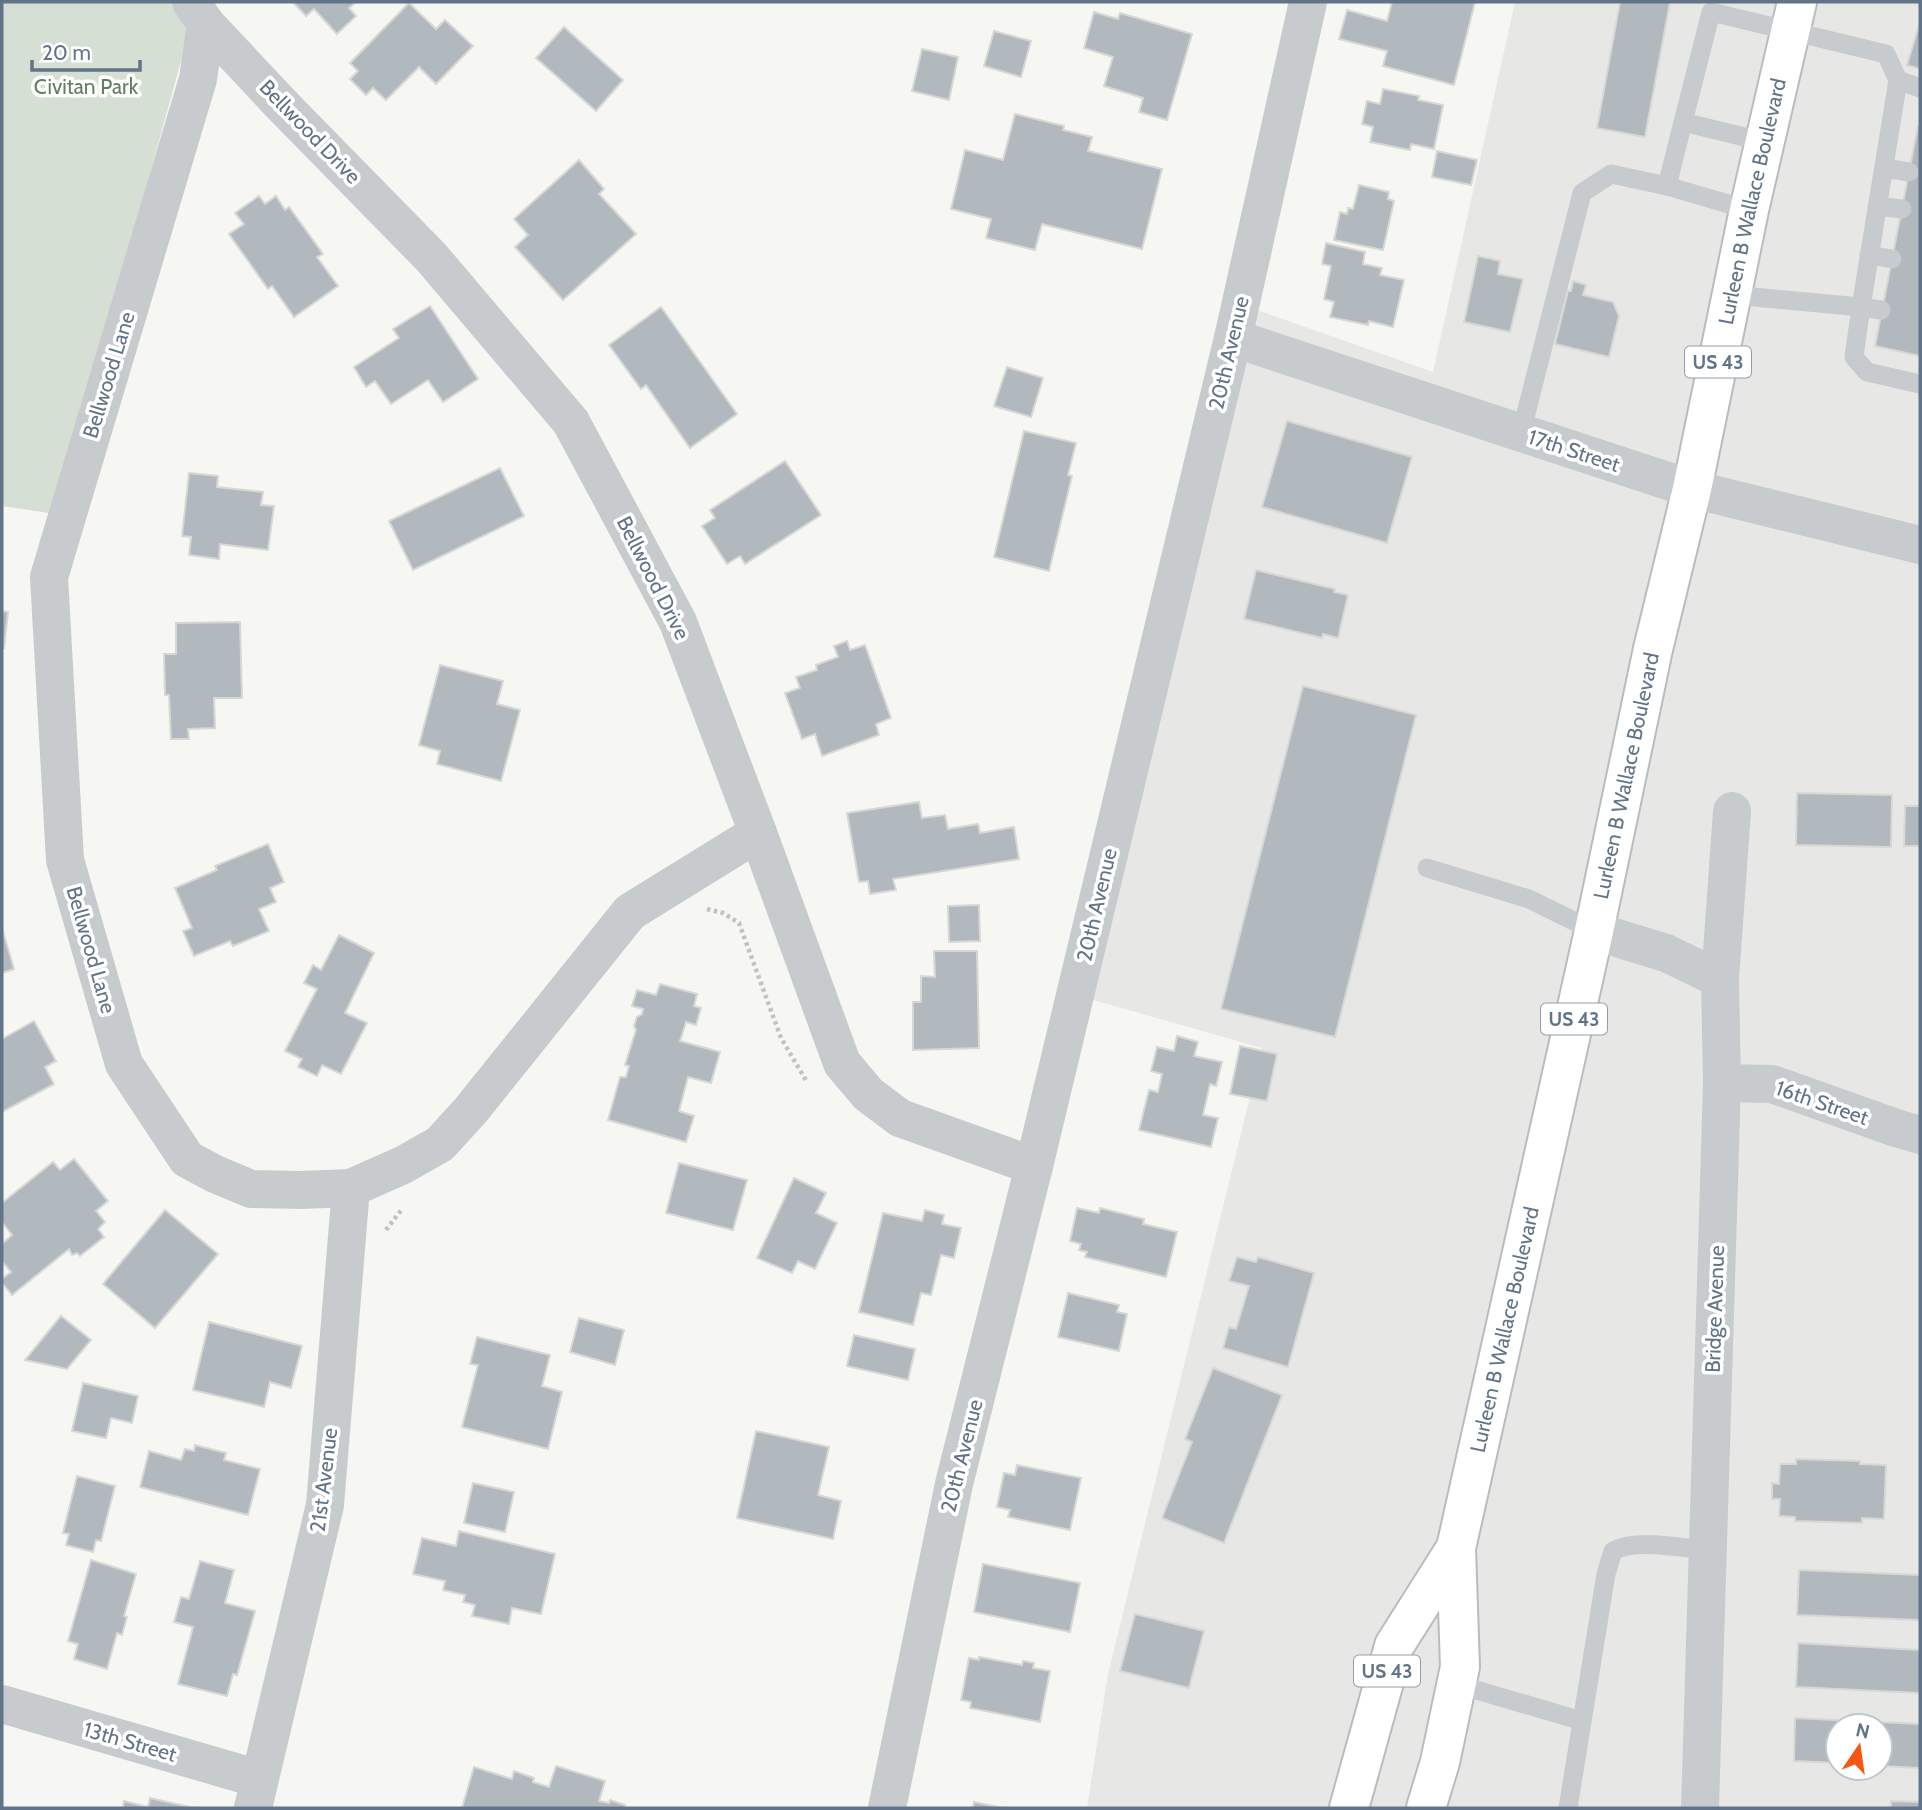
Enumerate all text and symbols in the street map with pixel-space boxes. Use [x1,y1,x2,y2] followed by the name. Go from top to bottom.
[32,28,140,72] scale bar
[42,40,91,65] text: 20 m
[34,74,139,99] park label: Civitan Park
[255,74,366,189] street label: Bellwood Drive
[1713,76,1791,327] street label: Lurleen B Wallace Boulevard
[1203,294,1254,412] street label: 20th Avenue
[77,308,140,441] street label: Bellwood Lane
[1685,346,1751,378] road number: US 43
[1525,424,1623,477] street label: 17th Street
[612,512,695,644] street label: Bellwood Drive
[1588,650,1664,901] street label: Lurleen B Wallace Boulevard
[1071,846,1122,964] street label: 20th Avenue
[61,884,122,1016] street label: Bellwood Lane
[1541,1004,1607,1035] road number: US 43
[1773,1075,1872,1130] street label: 16th Street
[1465,1204,1544,1455] street label: Lurleen B Wallace Boulevard
[1700,1245,1729,1373] street label: Bridge Avenue
[935,1397,988,1515] street label: 20th Avenue
[305,1426,342,1534] street label: 21st Avenue
[1354,1656,1420,1686] road number: US 43
[1824,1712,1894,1782] north arrow
[81,1716,179,1767] street label: 13th Street
[1854,1718,1872,1744] text: N

